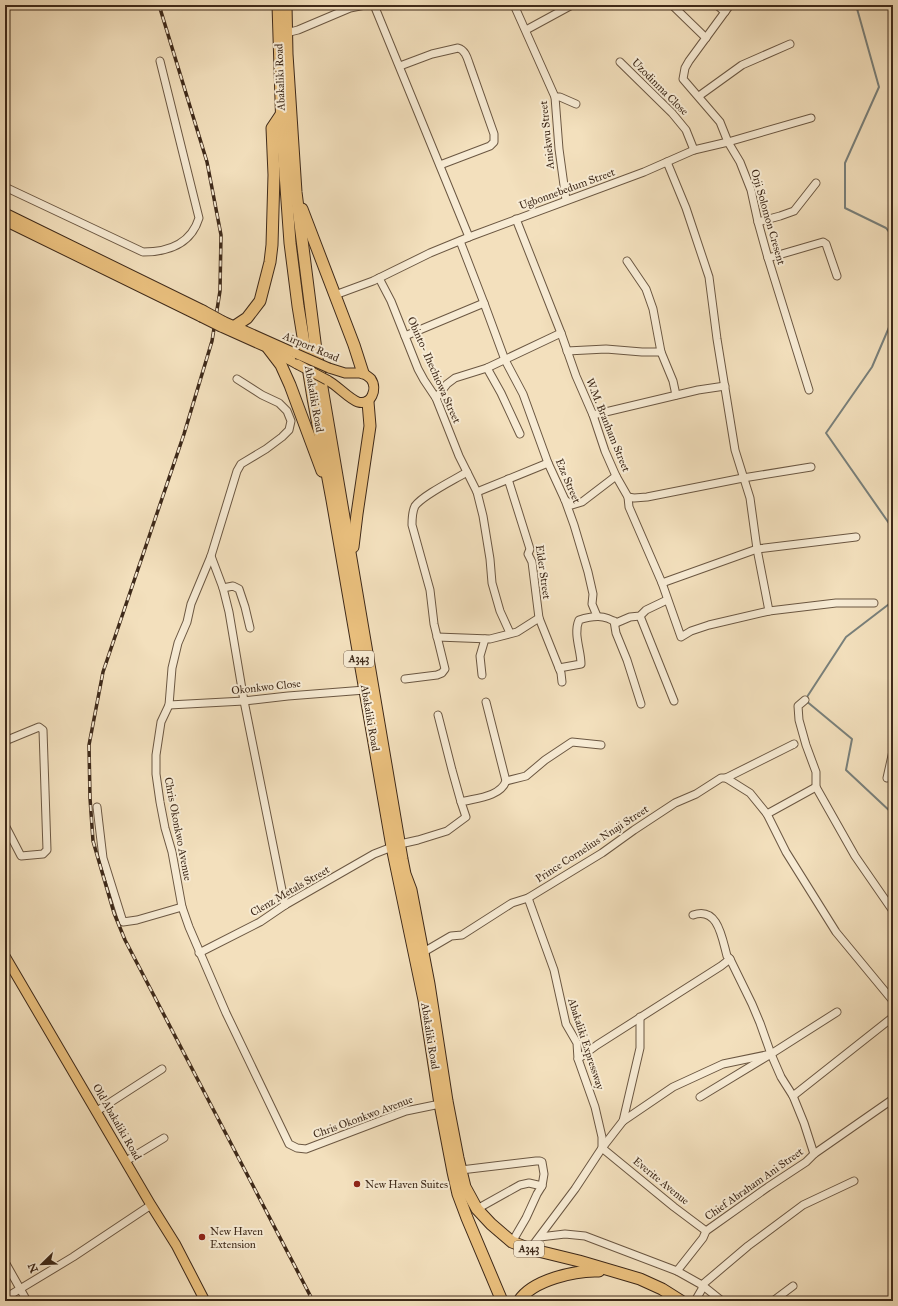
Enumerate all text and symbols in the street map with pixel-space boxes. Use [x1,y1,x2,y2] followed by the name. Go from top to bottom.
[272,43,288,112] street label: Abakaliki Road
[629,56,691,118] street label: Uzodinma Close
[537,100,557,171] street label: Aniekwu Street
[517,166,617,212] street label: Ugbonnebedum Street
[748,168,788,266] street label: Orji Solomon Cresent
[405,315,463,425] street label: Obinto- Ihechiowa Street
[280,329,341,365] street label: Airport Road
[302,364,326,434] street label: Abakaliki Road
[583,376,633,474] street label: W.M. Branham Street
[553,457,583,505] street label: Eze Street
[533,544,553,600] street label: Elder Street
[344,651,374,667] road number: A343
[231,677,302,697] street label: Okonkwo Close
[358,683,382,753] street label: Abakaliki Road
[162,776,195,882] street label: Chris Okonkwo Avenue
[533,803,651,885] street label: Prince Cornelius Nnaji Street
[248,863,332,919] street label: Clenz Metals Street
[565,996,607,1092] street label: Abakaliki Expressway
[418,1001,442,1071] street label: Abakaliki Road
[90,1081,144,1163] street label: Old Abakaliki Road
[311,1093,415,1141] street label: Chris Okonkwo Avenue
[702,1145,806,1223] street label: Chief Abraham Ani Street
[630,1154,692,1208] street label: Everite Avenue
[365,1178,448,1191] place label: New Haven Suites
[352,1179,362,1189] marker: New Haven Suites
[210,1225,263,1251] place label: New Haven Extension
[197,1232,207,1242] marker: New Haven Extension
[514,1241,544,1257] road number: A343
[22,1244,62,1284] north arrow
[25,1260,41,1275] text: N

